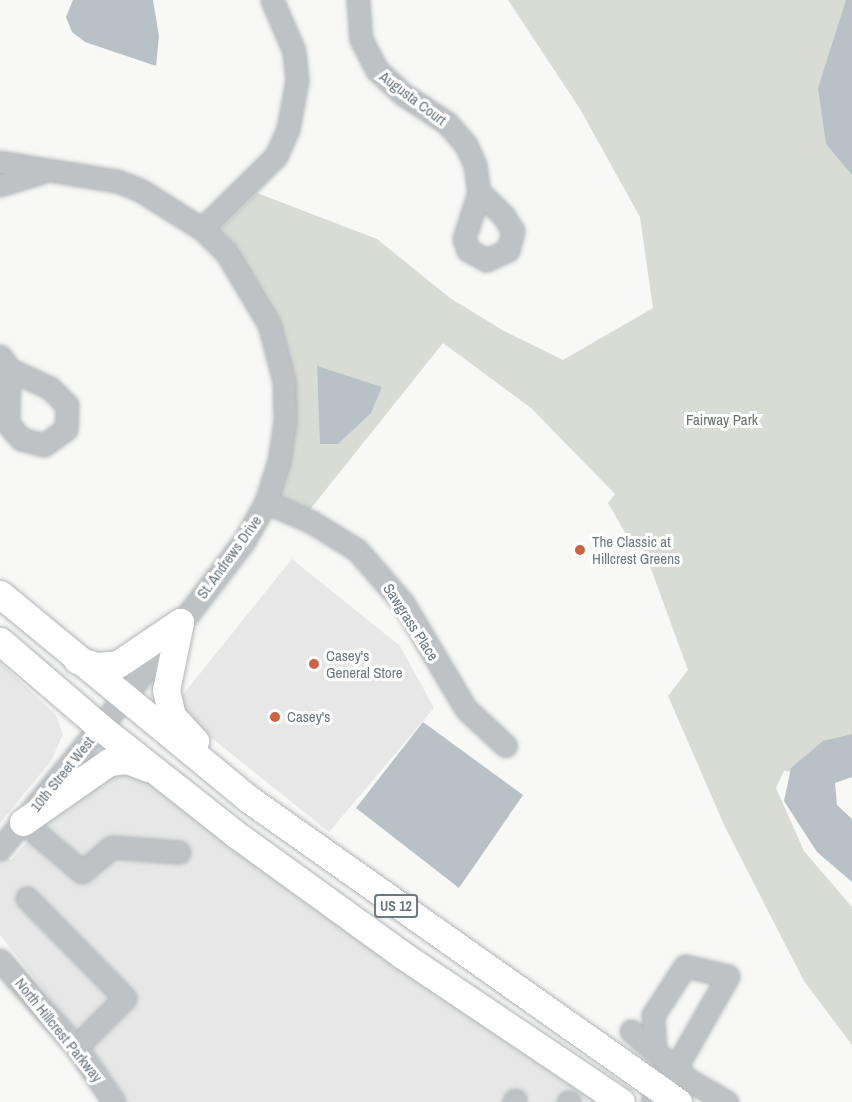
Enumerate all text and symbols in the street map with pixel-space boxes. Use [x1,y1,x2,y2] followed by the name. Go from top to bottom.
[376,67,450,129] street label: Augusta Court
[686,411,758,429] park label: Fairway Park
[193,512,265,602] street label: St. Andrews Drive
[592,532,680,567] place label: The Classic at Hillcrest Greens
[573,543,587,557] marker: The Classic at Hillcrest Greens
[379,580,443,664] street label: Sawgrass Place
[326,646,403,681] place label: Casey's General Store
[307,657,321,671] marker: Casey's General Store
[287,708,330,726] place label: Casey's
[268,710,282,724] marker: Casey's
[26,733,98,815] street label: 10th Street West
[374,895,418,917] road number: US 12
[12,974,106,1086] street label: North Hillcrest Parkway

